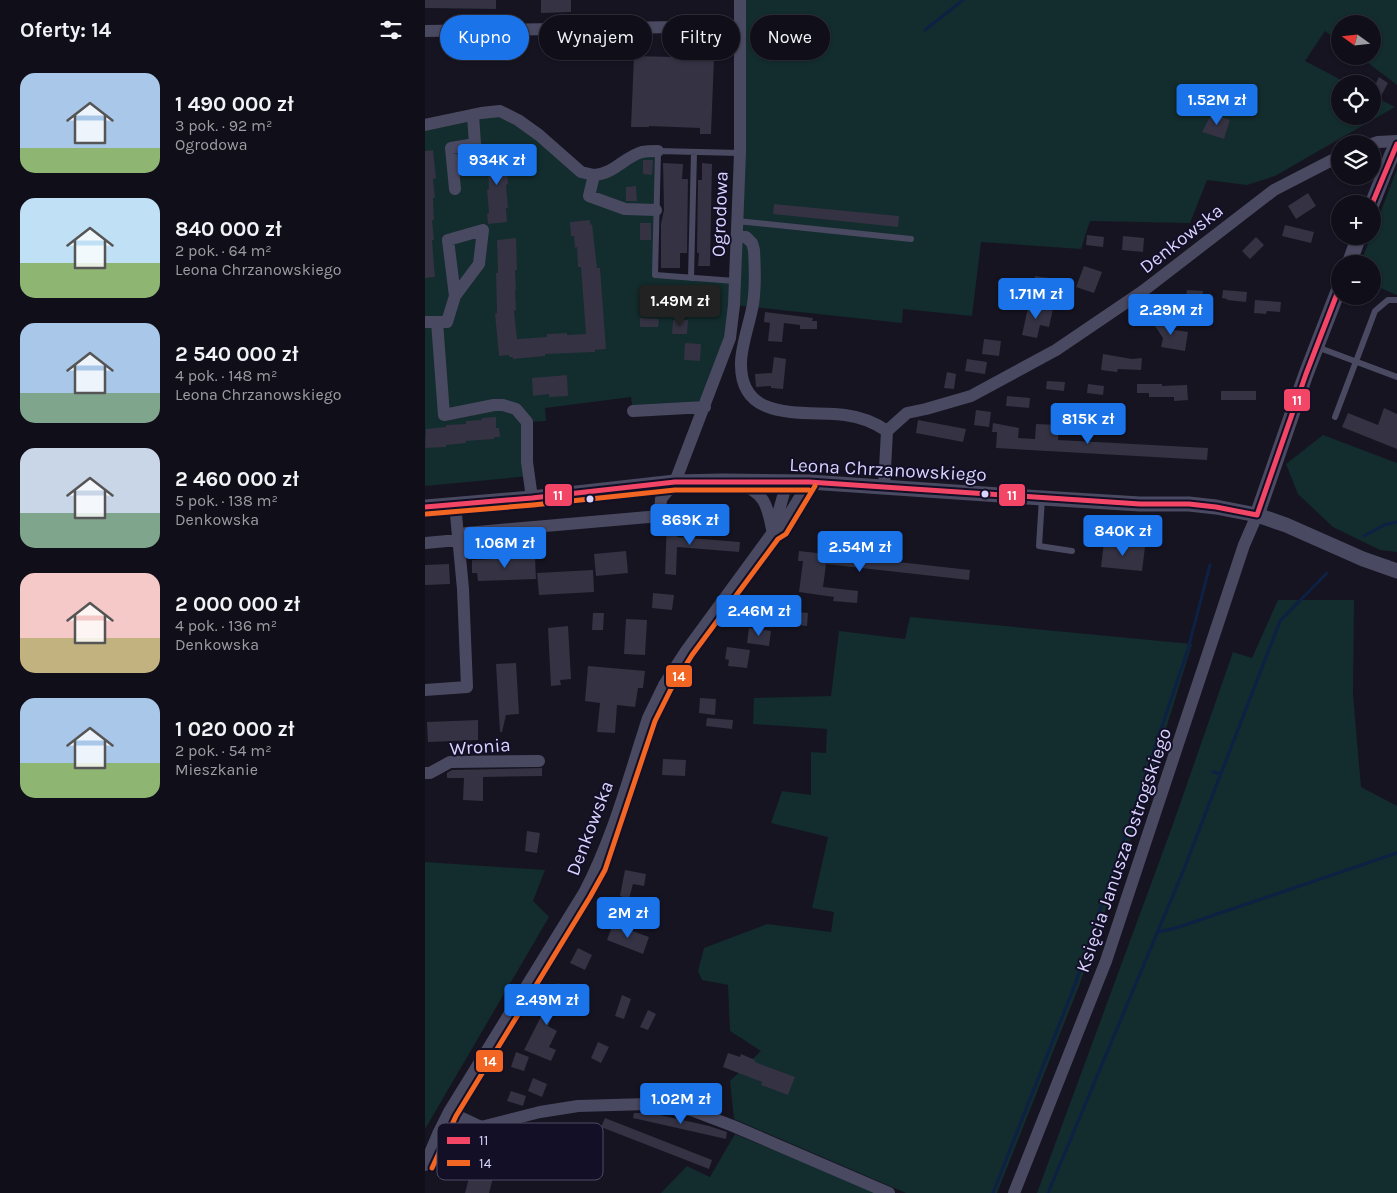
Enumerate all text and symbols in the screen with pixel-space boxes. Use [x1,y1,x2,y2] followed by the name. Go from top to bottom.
[440,15,529,60] chip: Kupno
[539,15,652,60] chip: Wynajem
[662,15,740,60] chip: Filtry
[750,15,830,60] chip: Nowe
[1331,15,1381,65] north arrow
[1331,15,1381,305] map controls
[377,16,405,44] icon: filters
[20,18,111,42] text: Oferty: 14
[1331,75,1381,125] button: locate
[1165,84,1269,126] pin: 1.52M zł
[1188,90,1246,109] text: 1.52M zł
[175,92,294,116] text: 1 490 000 zł
[60,93,120,153] icon: home
[175,116,272,135] text: 3 pok. · 92 m²
[175,135,248,154] text: Ogrodowa
[1331,135,1381,185] button: layers
[451,144,543,186] pin: 934K zł
[469,150,525,169] text: 934K zł
[708,171,732,257] street label: Ogrodowa
[1331,195,1381,245] button: +
[1136,199,1228,278] street label: Denkowska
[175,217,282,241] text: 840 000 zł
[60,218,120,278] icon: home
[175,241,272,260] text: 2 pok. · 64 m²
[1331,255,1381,305] button: −
[175,260,342,279] text: Leona Chrzanowskiego
[984,278,1088,320] pin: 1.71M zł
[628,284,732,327] pin: 1.49M zł
[1009,284,1063,303] text: 1.71M zł
[650,291,710,310] text: 1.49M zł
[1119,294,1223,336] pin: 2.29M zł
[1139,300,1203,319] text: 2.29M zł
[175,342,298,366] text: 2 540 000 zł
[60,343,120,403] icon: home
[175,366,277,385] text: 4 pok. · 148 m²
[175,385,342,404] text: Leona Chrzanowskiego
[1283,388,1311,412] line badge: 11
[1292,392,1302,409] text: 11
[1042,402,1134,445] pin: 815K zł
[1062,409,1114,428] text: 815K zł
[789,454,987,486] street label: Leona Chrzanowskiego
[175,467,299,491] text: 2 460 000 zł
[60,468,120,528] icon: home
[544,483,573,507] line badge: 11
[998,483,1026,507] line badge: 11
[553,487,563,504] text: 11
[1007,487,1017,504] text: 11
[980,489,990,499] unlabelled marker
[175,491,278,510] text: 5 pok. · 138 m²
[585,494,595,504] unlabelled marker
[644,504,736,546] pin: 869K zł
[175,510,259,529] text: Denkowska
[661,510,719,529] text: 869K zł
[1077,514,1169,557] pin: 840K zł
[1094,521,1152,540] text: 840K zł
[453,526,557,569] pin: 1.06M zł
[808,530,912,573] pin: 2.54M zł
[475,533,535,552] text: 1.06M zł
[829,537,891,556] text: 2.54M zł
[175,592,300,616] text: 2 000 000 zł
[60,593,120,653] icon: home
[707,594,811,637] pin: 2.46M zł
[727,601,791,620] text: 2.46M zł
[175,616,277,635] text: 4 pok. · 136 m²
[175,635,259,654] text: Denkowska
[665,664,693,688] line badge: 14
[672,668,686,685] text: 14
[175,717,294,741] text: 1 020 000 zł
[60,718,120,778] icon: home
[1072,725,1176,975] street label: Księcia Janusza Ostrogskiego
[449,734,511,760] street label: Wronia
[175,741,272,760] text: 2 pok. · 54 m²
[175,760,258,779] text: Mieszkanie
[562,778,618,879] street label: Denkowska
[593,896,663,939] pin: 2M zł
[608,903,648,922] text: 2M zł
[495,984,599,1026] pin: 2.49M zł
[515,990,579,1009] text: 2.49M zł
[475,1049,504,1073] line badge: 14
[483,1053,497,1070] text: 14
[629,1082,733,1125] pin: 1.02M zł
[651,1089,711,1108] text: 1.02M zł
[437,1123,603,1180] legend
[479,1132,488,1149] text: 11
[479,1155,492,1172] text: 14

